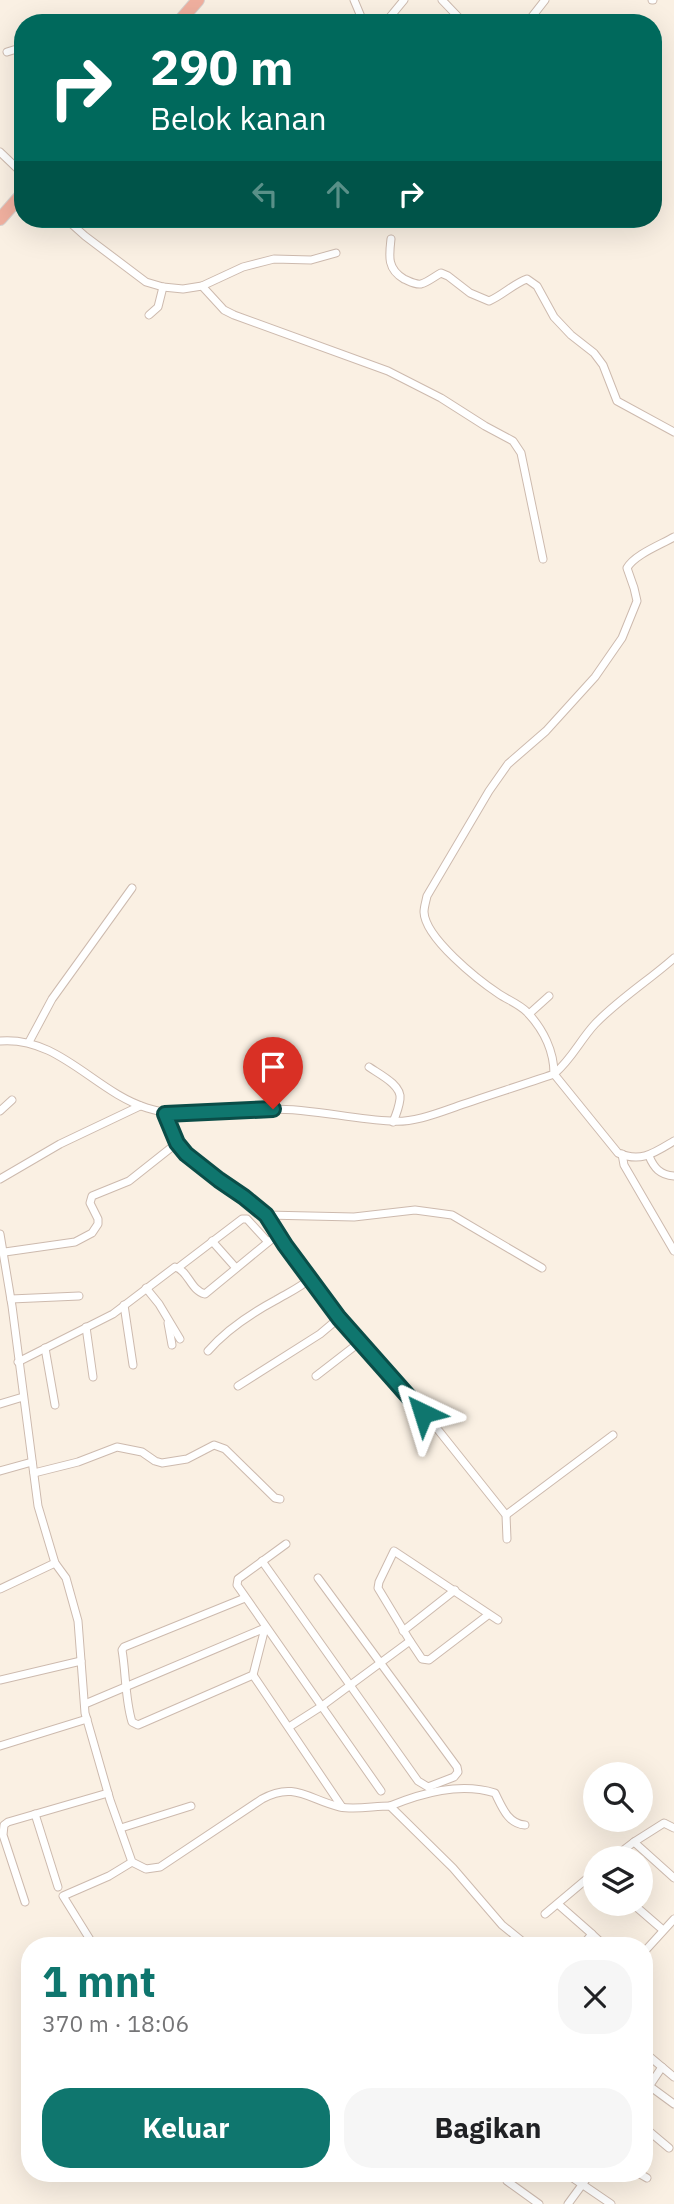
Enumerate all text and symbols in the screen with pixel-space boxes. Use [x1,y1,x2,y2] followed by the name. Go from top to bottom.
[150,35,294,98] text: 290 m
[35,42,126,133] icon: right
[150,97,327,139] text: Belok kanan
[246,175,284,213] icon: left
[319,175,357,213] icon: ahead
[392,175,430,213] icon: right
[243,1037,303,1109] pin
[254,1048,292,1086] icon: arrive
[386,1376,460,1450] position arrow
[583,1762,653,1916] map controls
[583,1762,653,1832] button: search
[583,1846,653,1916] button: layers
[42,1954,156,2009] text: 1 mnt
[558,1960,632,2034] button: close
[42,2008,189,2038] text: 370 m · 18:06
[42,2088,330,2168] button: Keluar
[344,2088,632,2168] button: Bagikan

